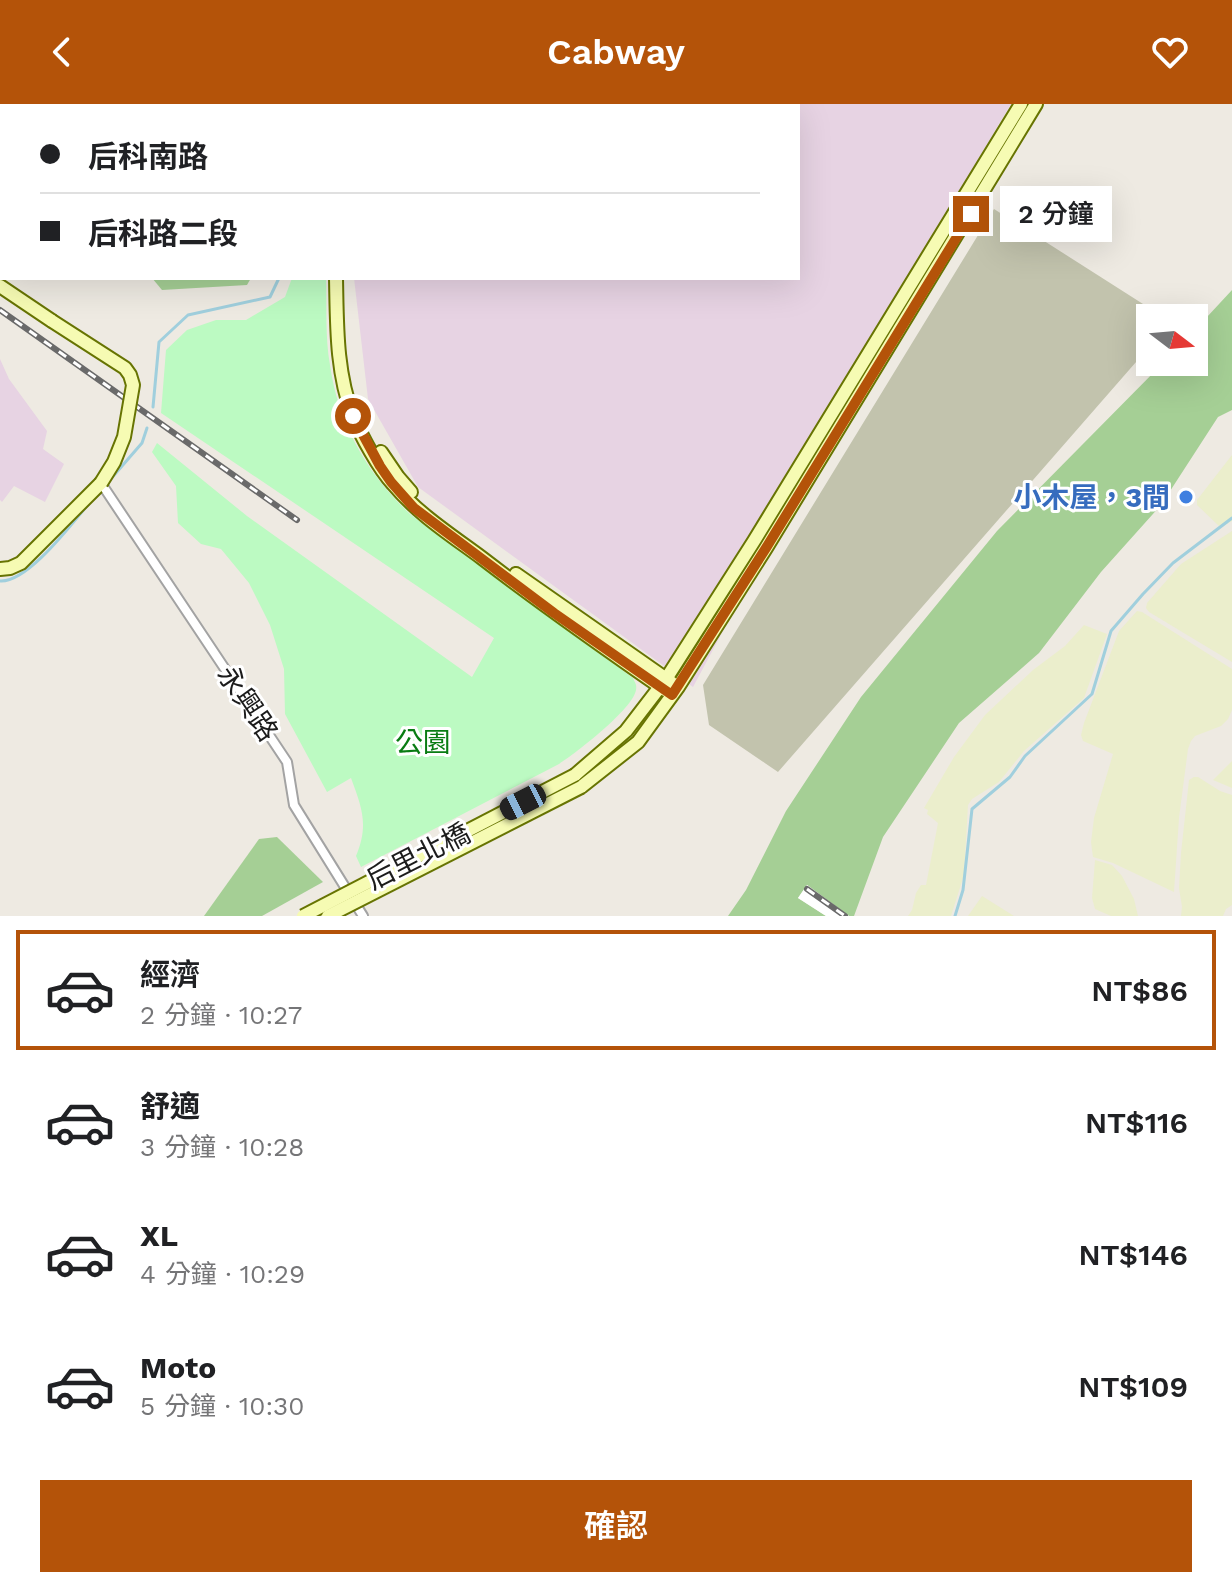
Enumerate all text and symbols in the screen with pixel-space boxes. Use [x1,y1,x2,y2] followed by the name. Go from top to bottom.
[40,30,84,74] icon: back
[1148,30,1192,74] icon: heart
[547,31,685,73] text: Cabway
[88,139,208,174] text: 后科南路
[999,186,1111,242] callout: 2 分鐘
[953,196,989,232] route end
[1018,199,1094,229] text: 2 分鐘
[88,216,238,251] text: 后科路二段
[1136,304,1208,376] north arrow
[1136,304,1208,376] map controls
[335,398,371,434] route start
[1013,481,1170,514] place label: 小木屋，3間
[1177,488,1195,506] marker: 小木屋，3間
[210,659,285,747] street label: 永興路
[395,726,451,759] park label: 公園
[496,780,550,824] car
[361,816,476,897] street label: 后里北橋
[44,954,116,1026] icon: car
[140,957,200,992] text: 經濟
[1091,973,1188,1008] text: NT$86
[140,1000,302,1030] text: 2 分鐘 · 10:27
[44,1086,116,1158] icon: car
[140,1089,200,1124] text: 舒適
[1085,1105,1188,1140] text: NT$116
[140,1132,304,1162] text: 3 分鐘 · 10:28
[44,1218,116,1290] icon: car
[140,1218,178,1253] text: XL
[1078,1237,1188,1272] text: NT$146
[140,1259,305,1289] text: 4 分鐘 · 10:29
[44,1350,116,1422] icon: car
[140,1350,216,1385] text: Moto
[1078,1369,1188,1404] text: NT$109
[140,1391,304,1421] text: 5 分鐘 · 10:30
[40,1480,1192,1572] button: 確認

